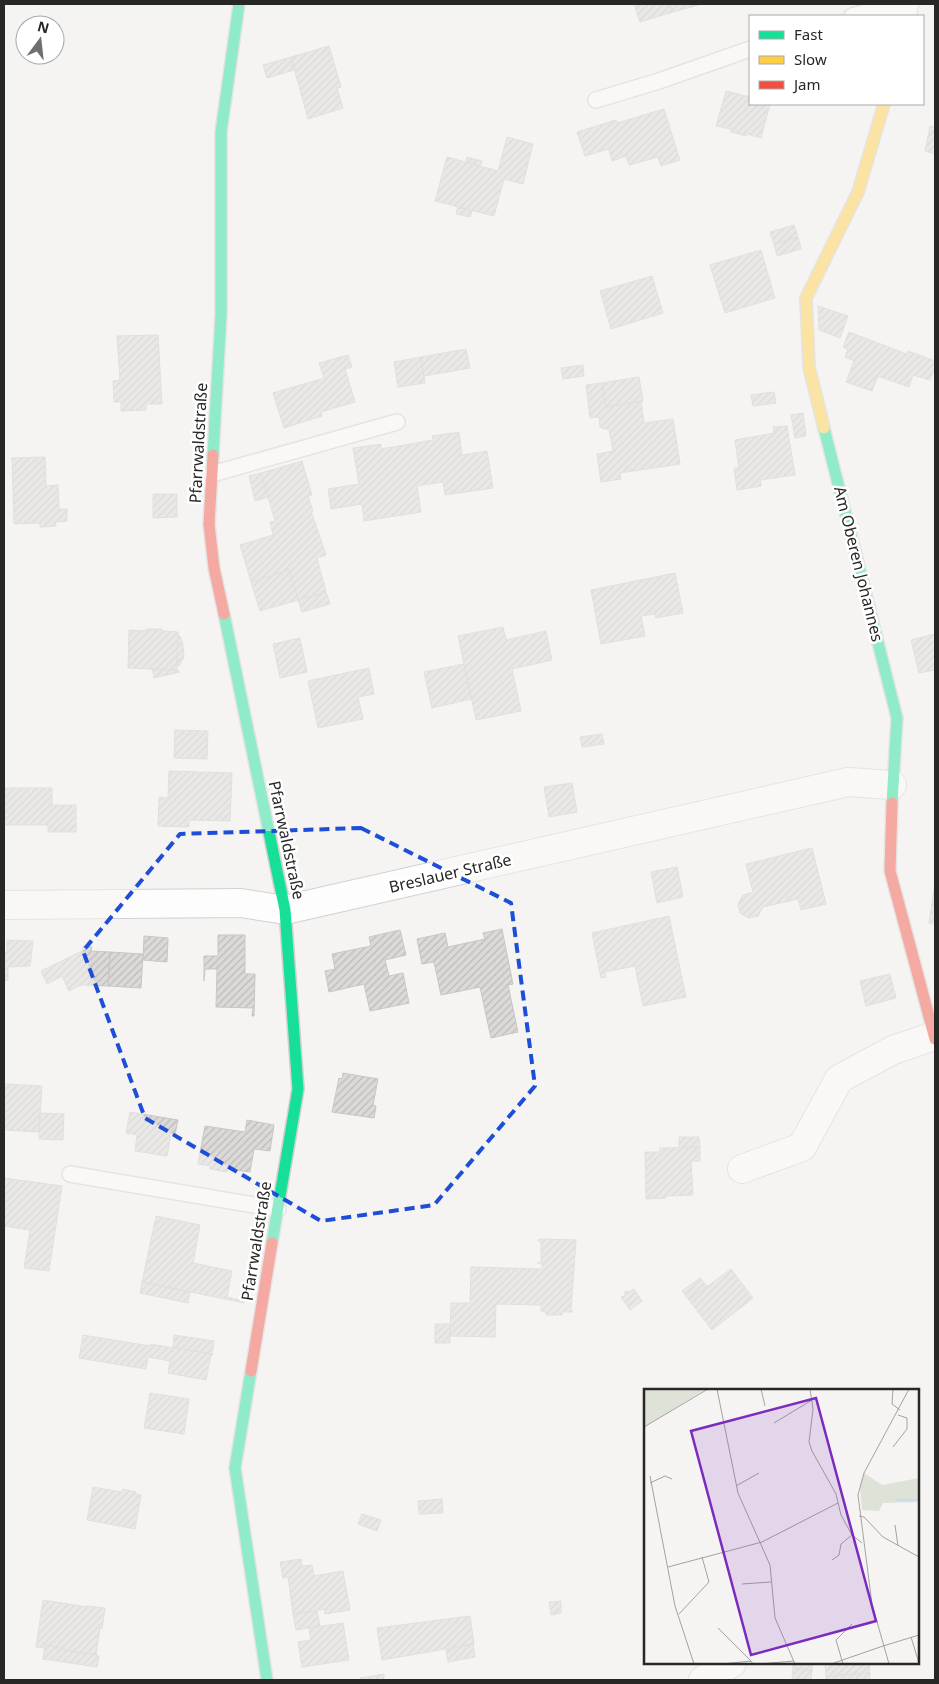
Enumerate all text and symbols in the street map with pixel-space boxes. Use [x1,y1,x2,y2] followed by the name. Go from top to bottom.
[15,15,65,65] north arrow
[749,15,924,105] legend
[36,16,51,38] text: N
[794,24,823,44] text: Fast
[794,49,827,69] text: Slow
[792,74,821,94] text: Jam
[184,382,212,504] street label: Pfarrwaldstraße
[829,484,889,644] street label: Am Oberen Johannes
[264,779,310,901] street label: Pfarrwaldstraße
[387,848,513,898] street label: Breslauer Straße
[236,1180,276,1302] street label: Pfarrwaldstraße
[644,1389,919,1664] inset map

